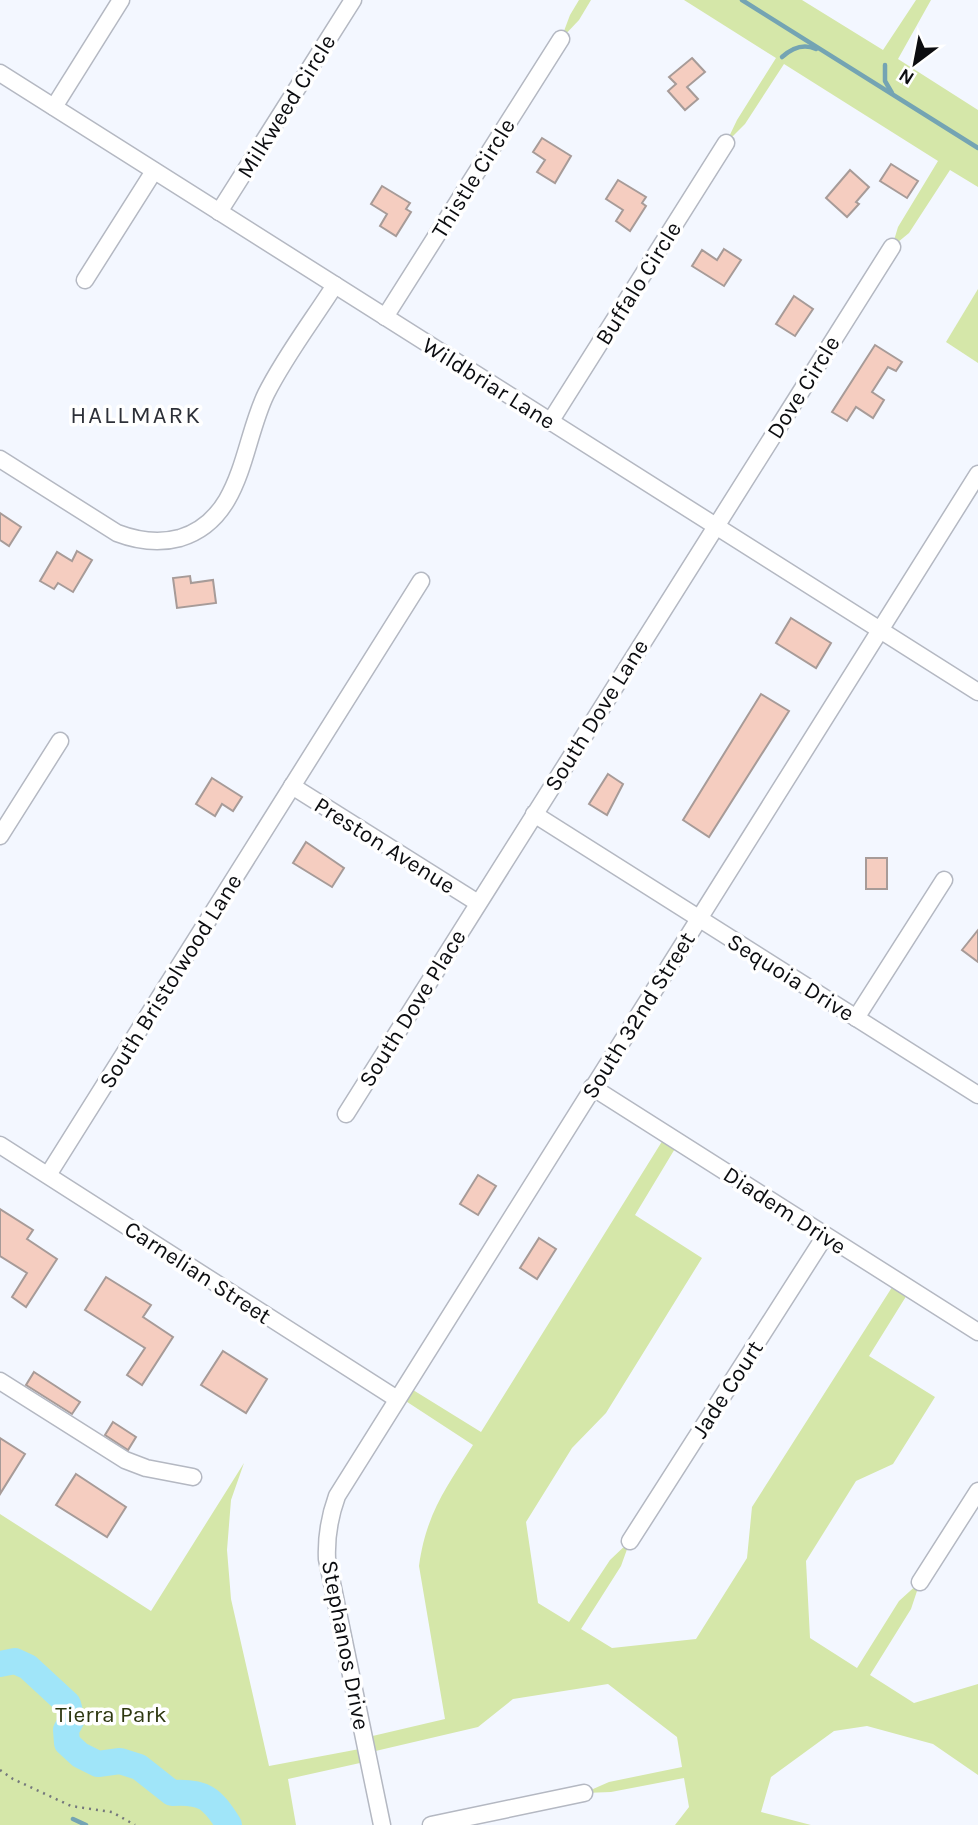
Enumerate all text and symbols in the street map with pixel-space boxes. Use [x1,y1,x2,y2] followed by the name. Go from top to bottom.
[880,28,950,98] north arrow
[231,29,341,183] street label: Milkweed Circle
[895,64,918,90] text: N
[426,113,521,243] street label: Thistle Circle
[590,217,687,350] street label: Buffalo Circle
[761,331,846,444] street label: Dove Circle
[417,332,560,435] street label: Wildbriar Lane
[70,401,202,429] district label: HALLMARK
[539,634,654,796] street label: South Dove Lane
[309,791,460,900] street label: Preston Avenue
[93,869,247,1093] street label: South Bristolwood Lane
[353,925,472,1092] street label: South Dove Place
[576,927,701,1104] street label: South 32nd Street
[722,928,859,1027] street label: Sequoia Drive
[718,1161,851,1260] street label: Diadem Drive
[119,1215,276,1330] street label: Carnelian Street
[686,1335,769,1443] street label: Jade Court
[316,1558,375,1732] street label: Stephanos Drive
[55,1701,167,1728] park label: Tierra Park

